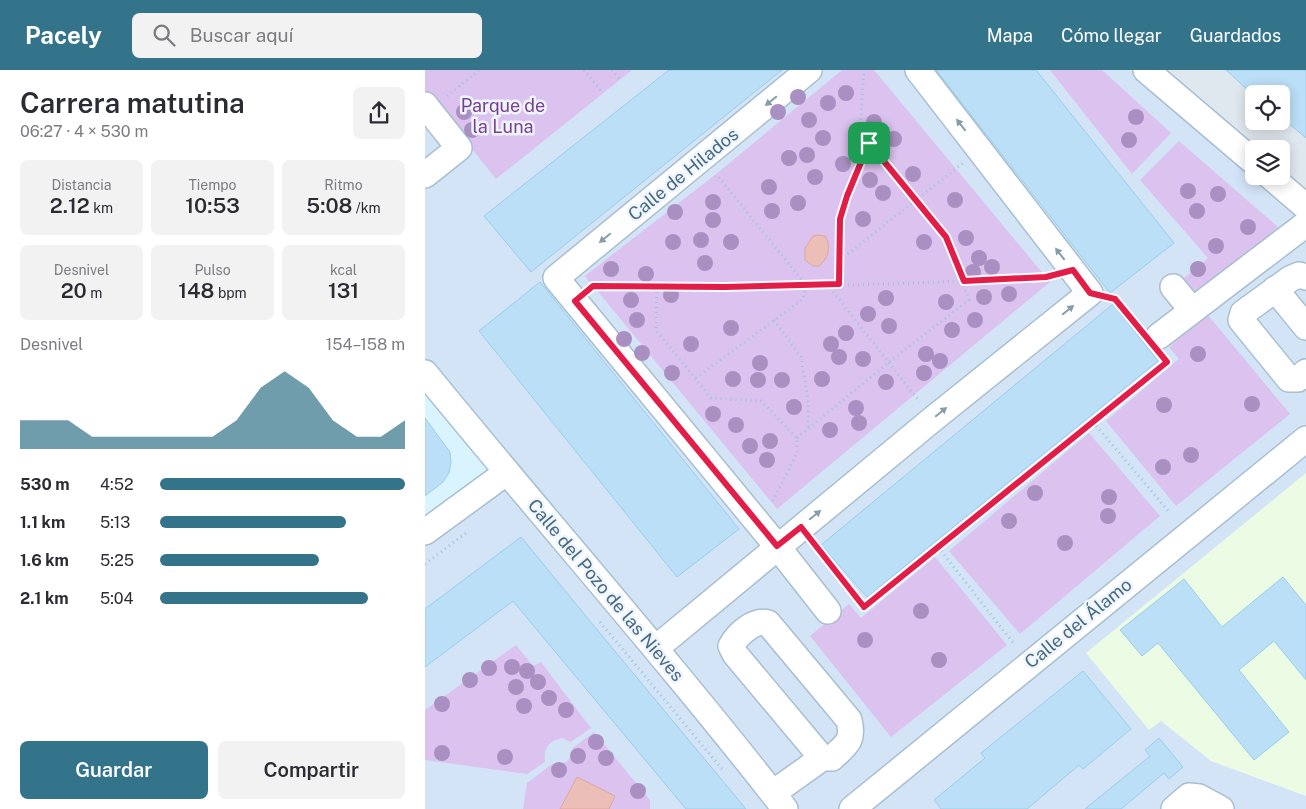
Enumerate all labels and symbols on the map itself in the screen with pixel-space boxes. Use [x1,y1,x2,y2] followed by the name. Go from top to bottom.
[461,95,545,137] park label: Parque de la Luna
[765,95,777,106] one-way arrow
[956,118,966,132] one-way arrow
[848,122,890,164] pin
[624,123,742,225] street label: Calle de Hilados
[599,232,612,243] one-way arrow
[1055,248,1066,261] one-way arrow
[1061,305,1074,316] one-way arrow
[934,406,947,417] one-way arrow
[524,495,688,685] street label: Calle del Pozo de las Nieves
[808,509,821,520] one-way arrow
[1020,573,1136,672] street label: Calle del Álamo

